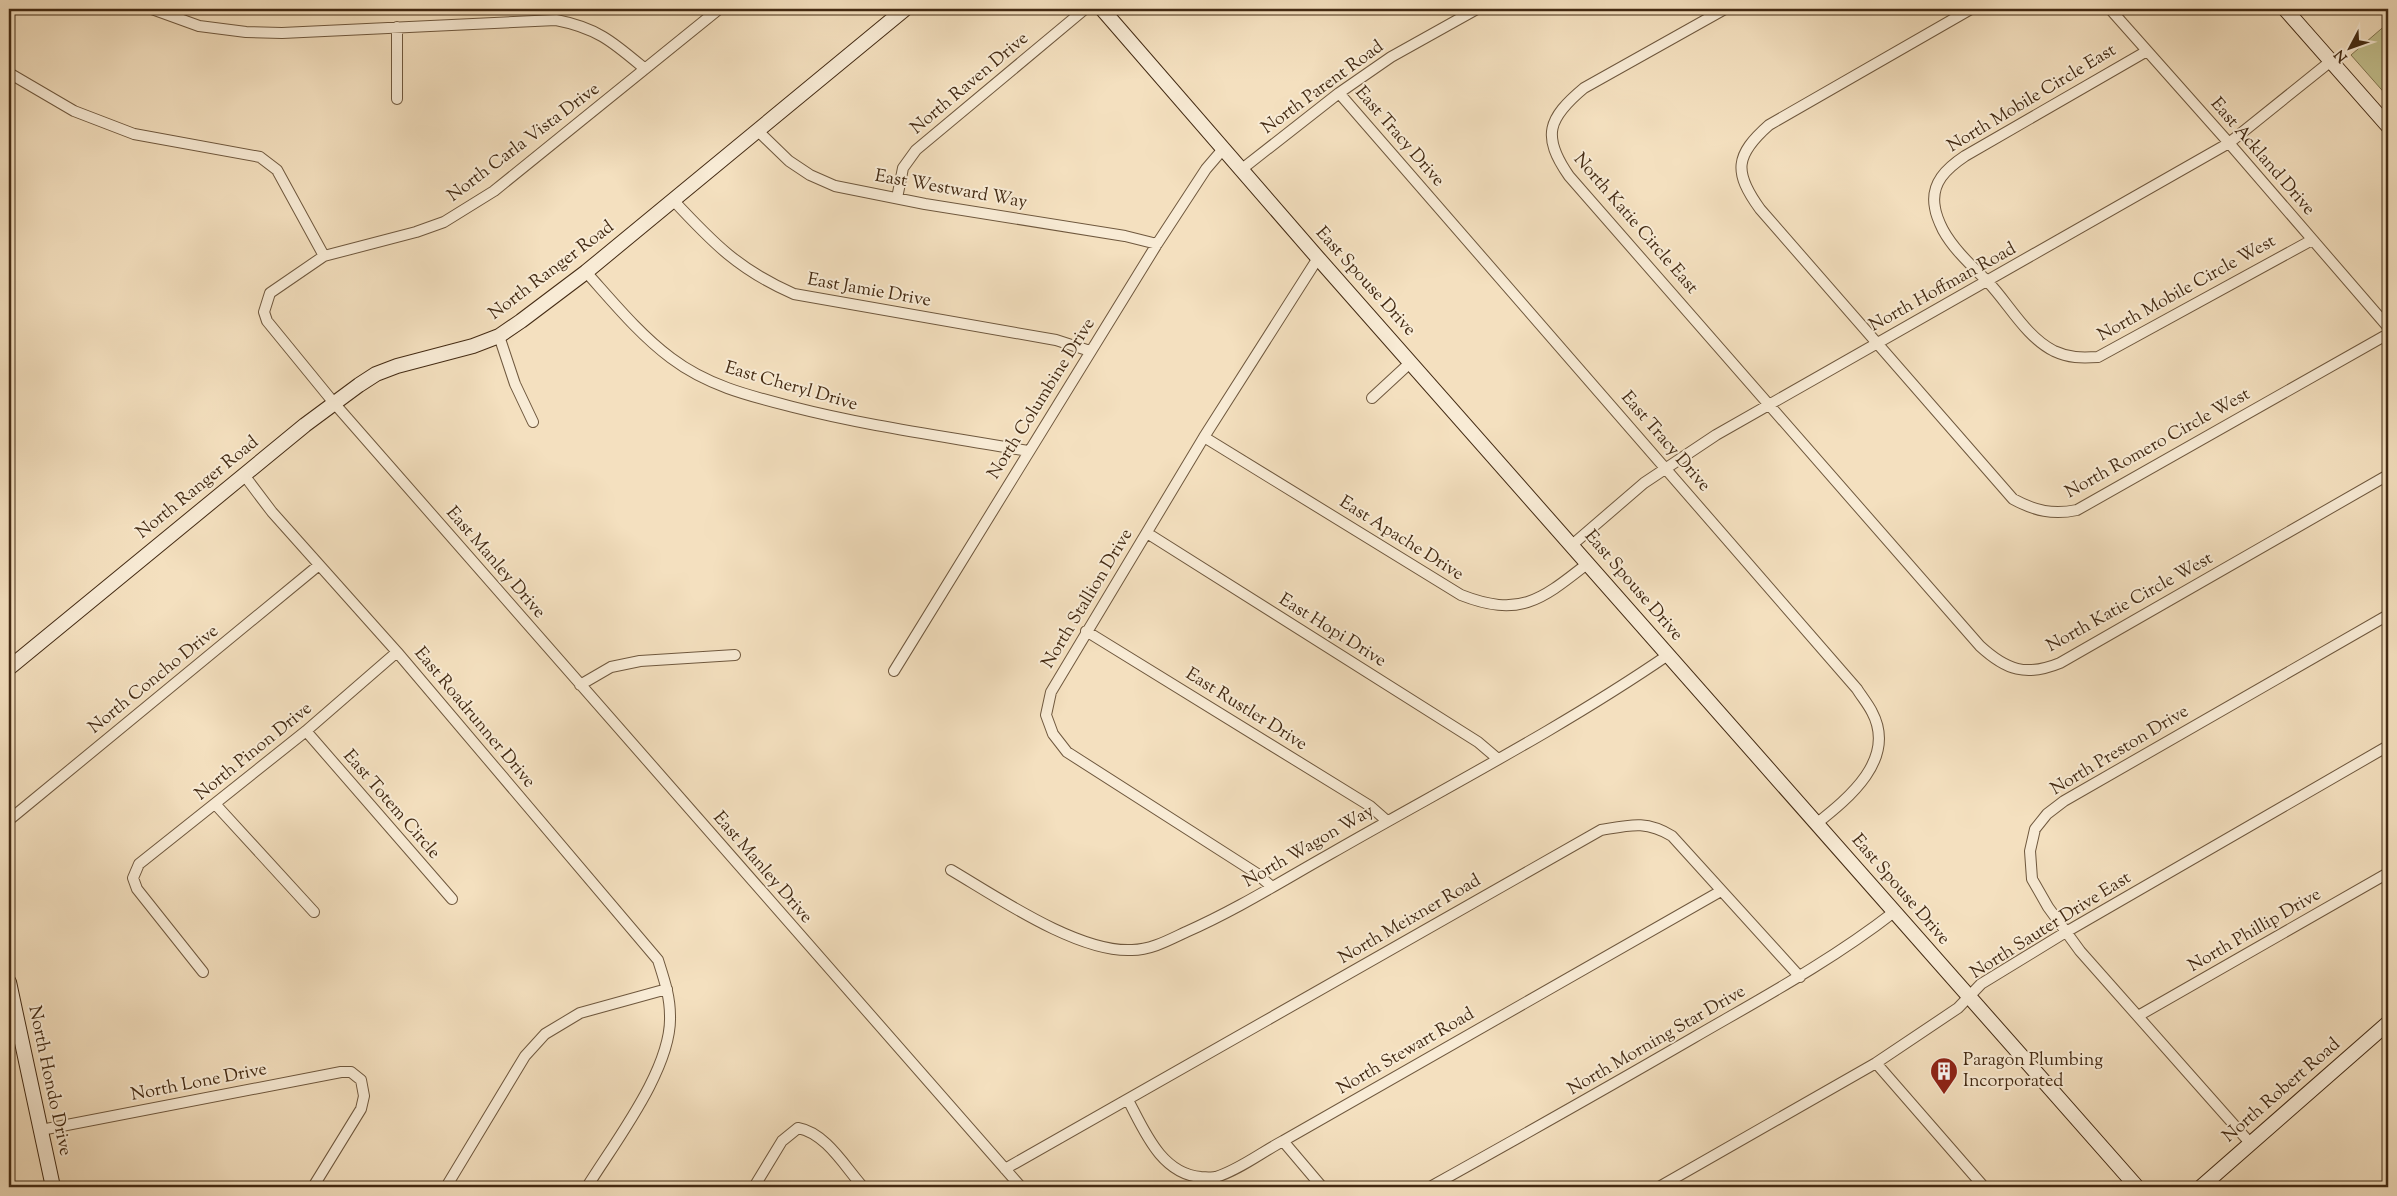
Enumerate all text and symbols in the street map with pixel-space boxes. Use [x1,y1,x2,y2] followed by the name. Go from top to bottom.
[2324,22,2374,72] north arrow
[905,27,1035,141] street label: North Raven Drive
[1257,35,1389,141] street label: North Parent Road
[1943,38,2121,160] street label: North Mobile Circle East
[2330,44,2353,66] text: N
[442,77,606,209] street label: North Carla Vista Drive
[1348,81,1450,193] street label: East Tracy Drive
[2203,92,2321,222] street label: East Ackland Drive
[1566,148,1704,300] street label: North Katie Circle East
[873,164,1029,216] street label: East Westward Way
[484,215,620,327] street label: North Ranger Road
[1309,221,1421,343] street label: East Spouse Drive
[2093,229,2281,349] street label: North Mobile Circle West
[1865,237,2021,339] street label: North Hoffman Road
[805,267,933,315] street label: East Jamie Drive
[982,313,1102,485] street label: North Columbine Drive
[721,356,861,418] street label: East Cheryl Drive
[2061,382,2255,506] street label: North Romero Circle West
[1614,386,1716,498] street label: East Tracy Drive
[131,430,265,546] street label: North Ranger Road
[1334,490,1468,588] street label: East Apache Drive
[439,501,551,625] street label: East Manley Drive
[1036,524,1140,674] street label: North Stallion Drive
[1577,525,1689,647] street label: East Spouse Drive
[2042,546,2218,660] street label: North Katie Circle West
[1273,588,1391,674] street label: East Hopi Drive
[83,619,225,741] street label: North Concho Drive
[407,642,541,794] street label: East Roadrunner Drive
[1180,662,1312,758] street label: East Rustler Drive
[190,696,318,808] street label: North Pinon Drive
[2046,699,2194,803] street label: North Preston Drive
[336,745,446,865] street label: East Totem Circle
[1239,799,1379,895] street label: North Wagon Way
[706,806,818,930] street label: East Manley Drive
[1844,829,1956,951] street label: East Spouse Drive
[1966,866,2136,986] street label: North Sauter Drive East
[1334,869,1486,971] street label: North Meixner Road
[2184,882,2326,980] street label: North Phillip Drive
[1563,979,1751,1103] street label: North Morning Star Drive
[1332,1002,1480,1102] street label: North Stewart Road
[20,1004,78,1158] street label: North Hondo Drive
[2217,1032,2347,1150] street label: North Robert Road
[1963,1048,2103,1095] place label: Paragon Plumbing Incorporated
[1929,1056,1959,1095] building icon: Paragon Plumbing Incorporated
[129,1057,269,1109] street label: North Lone Drive

